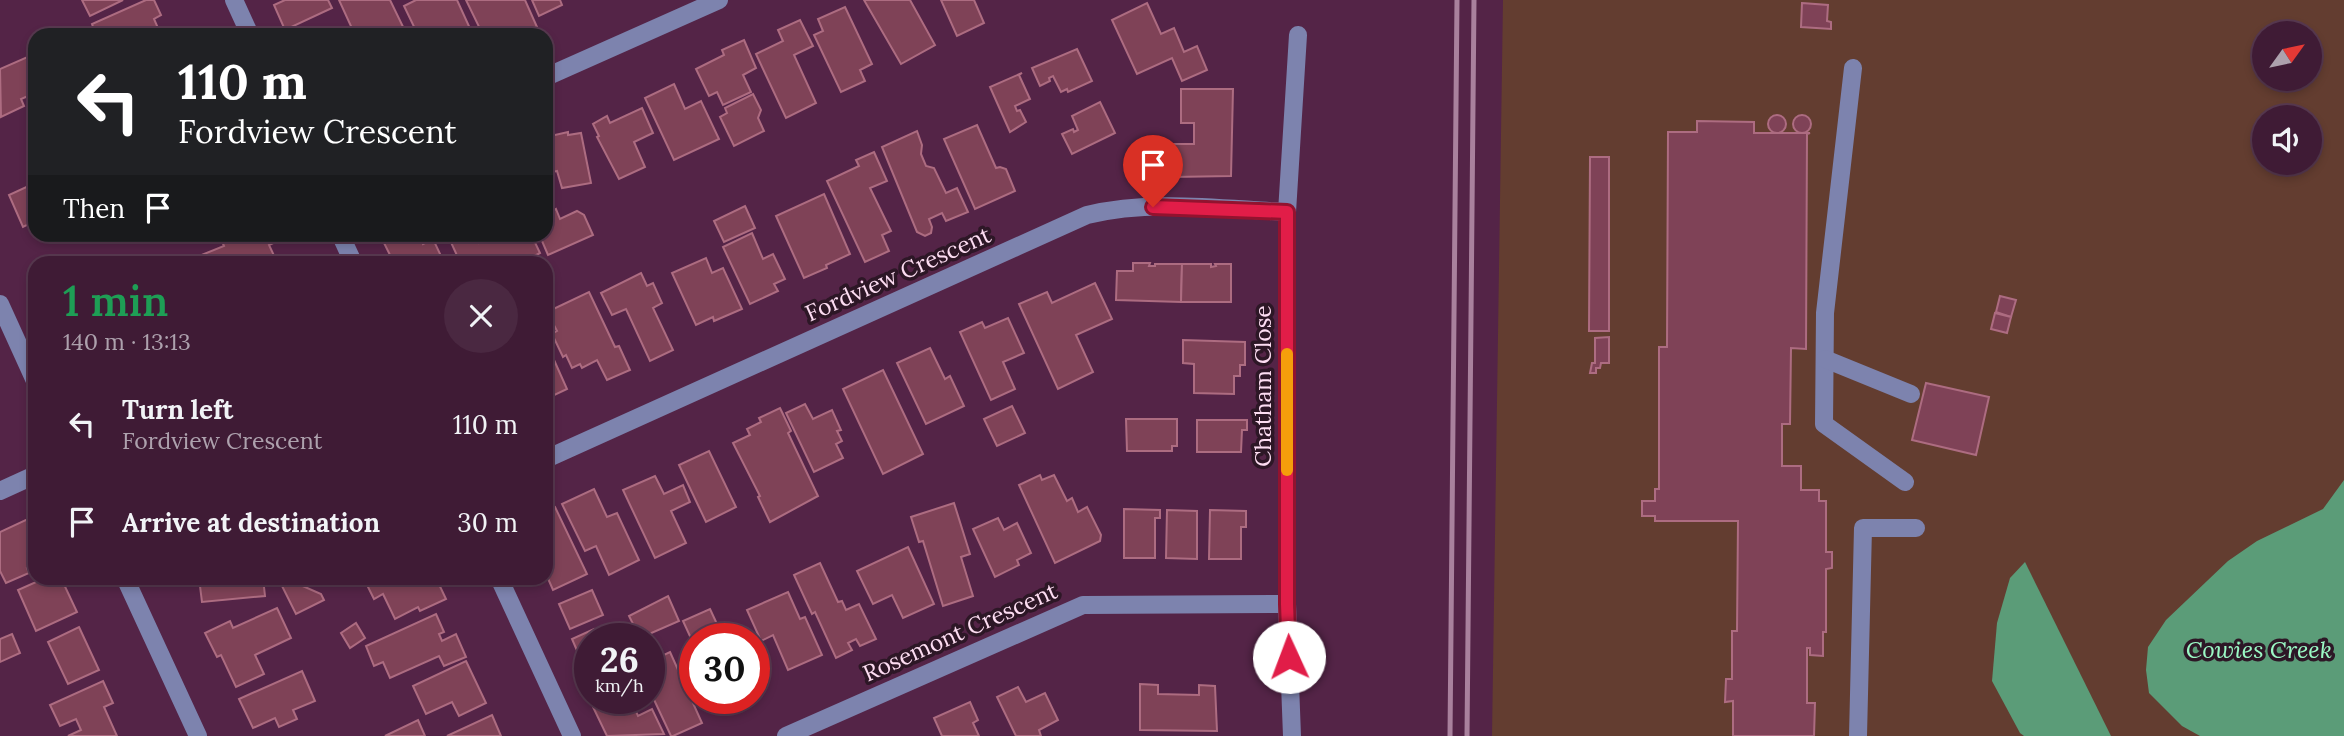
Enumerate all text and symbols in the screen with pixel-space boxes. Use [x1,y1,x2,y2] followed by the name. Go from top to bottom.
[2252,21,2322,91] north arrow
[2252,21,2322,175] map controls
[178,50,307,112] text: 110 m
[63,56,154,147] icon: left
[2252,105,2322,175] button: sound
[178,111,457,152] text: Fordview Crescent
[1123,135,1183,207] pin
[1134,146,1172,184] icon: arrive
[139,189,177,227] icon: arrive
[63,192,125,225] text: Then
[800,220,995,328] street label: Fordview Crescent
[63,274,168,328] text: 1 min
[444,279,518,353] button: close
[1248,305,1277,467] street label: Chatham Close
[63,327,191,356] text: 140 m · 13:13
[122,393,233,426] text: Turn left
[63,405,101,443] icon: left
[453,408,518,441] text: 110 m
[122,426,322,455] text: Fordview Crescent
[63,503,101,541] icon: arrive
[122,506,380,539] text: Arrive at destination
[457,506,518,539] text: 30 m
[858,576,1062,687] street label: Rosemont Crescent
[1252,620,1326,694] position arrow
[679,623,770,714] speed limit sign: 30
[2186,634,2332,665] water label: Cowies Creek
[600,637,639,682] text: 26
[595,674,644,697] text: km/h

